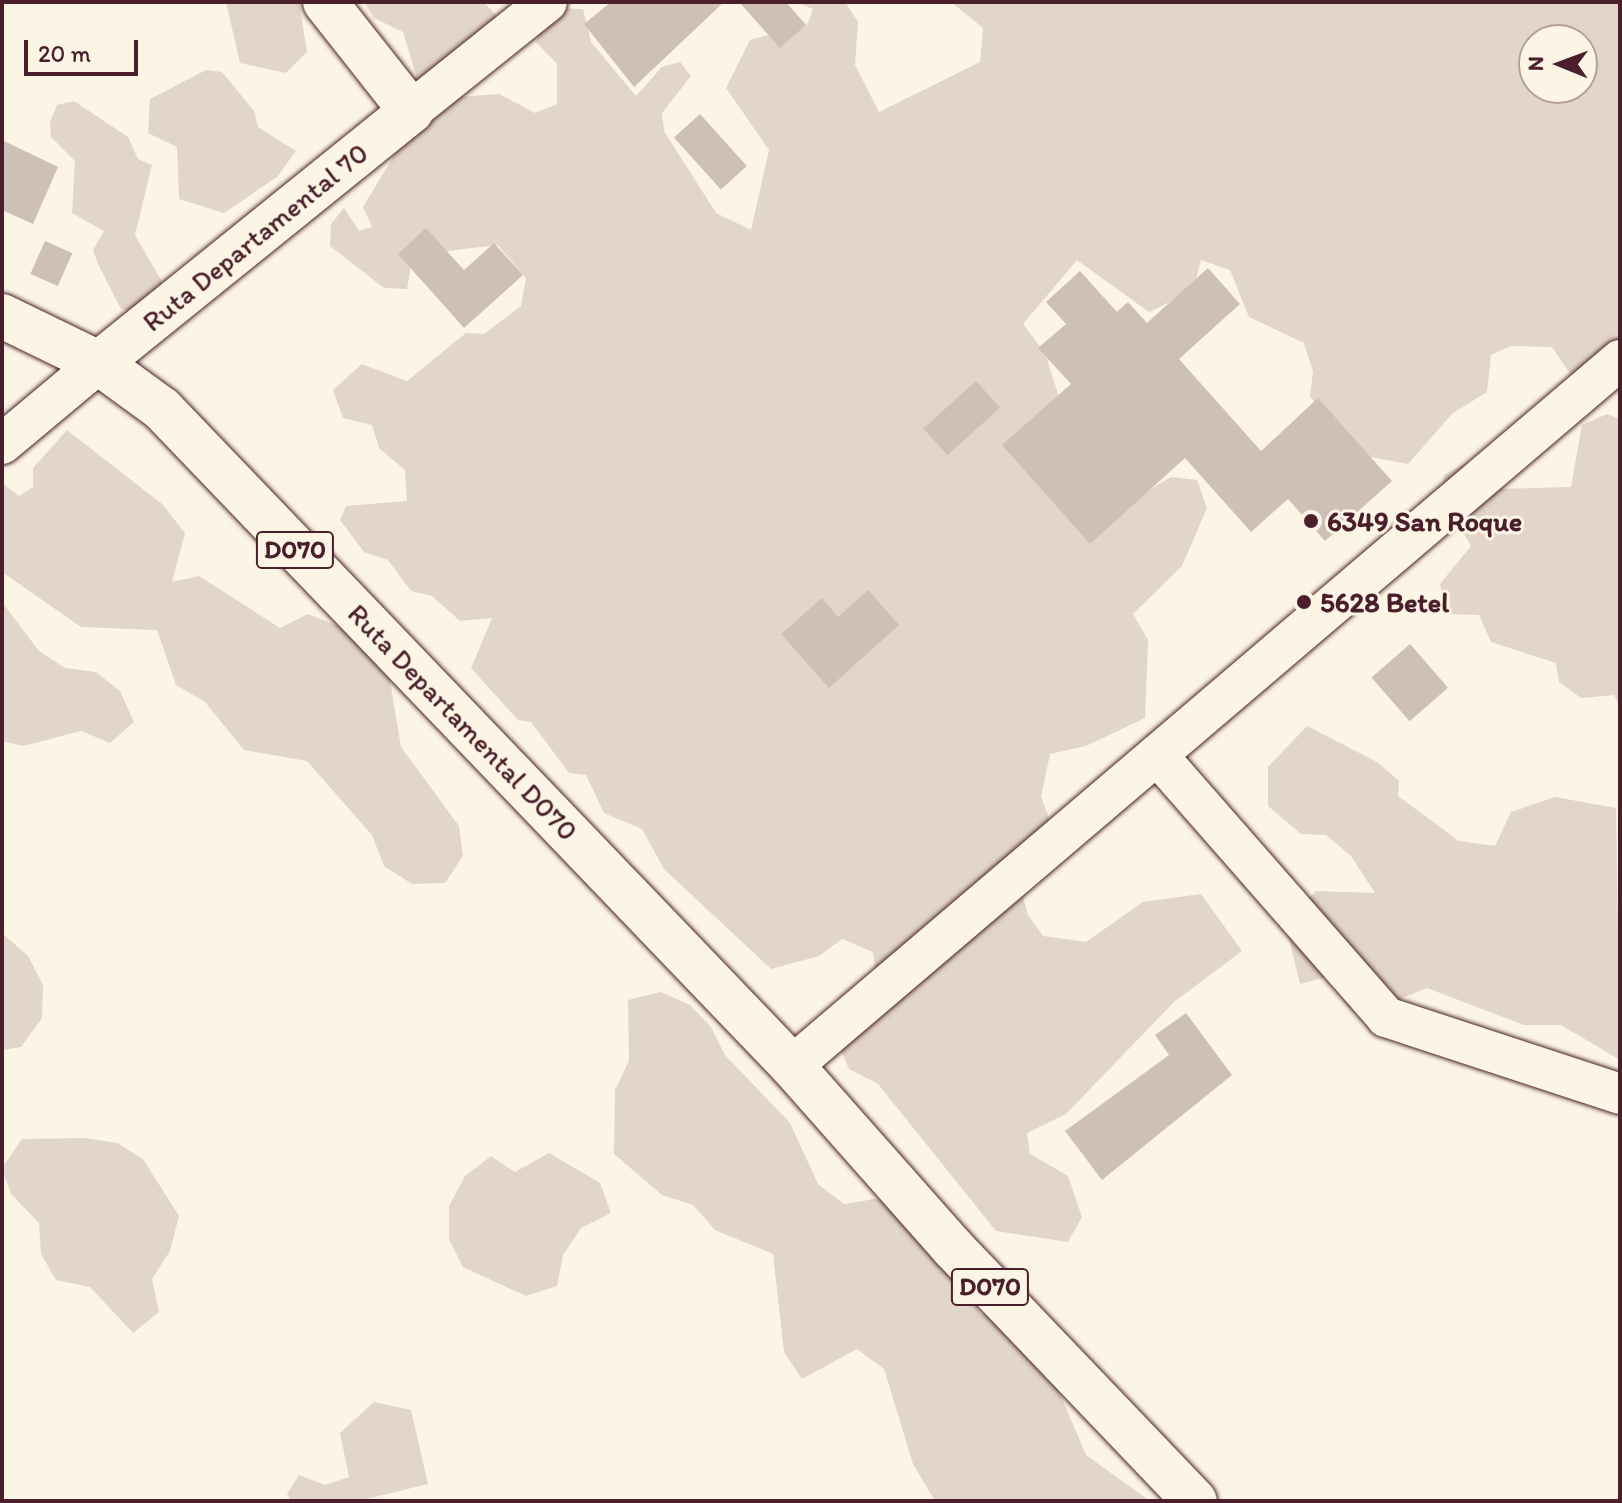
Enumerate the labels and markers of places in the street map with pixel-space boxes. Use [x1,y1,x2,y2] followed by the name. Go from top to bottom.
[1327,504,1521,538] place label: 6349 San Roque
[1302,512,1320,530] marker: 6349 San Roque
[1320,585,1449,619] place label: 5628 Betel
[1295,593,1313,611] marker: 5628 Betel

